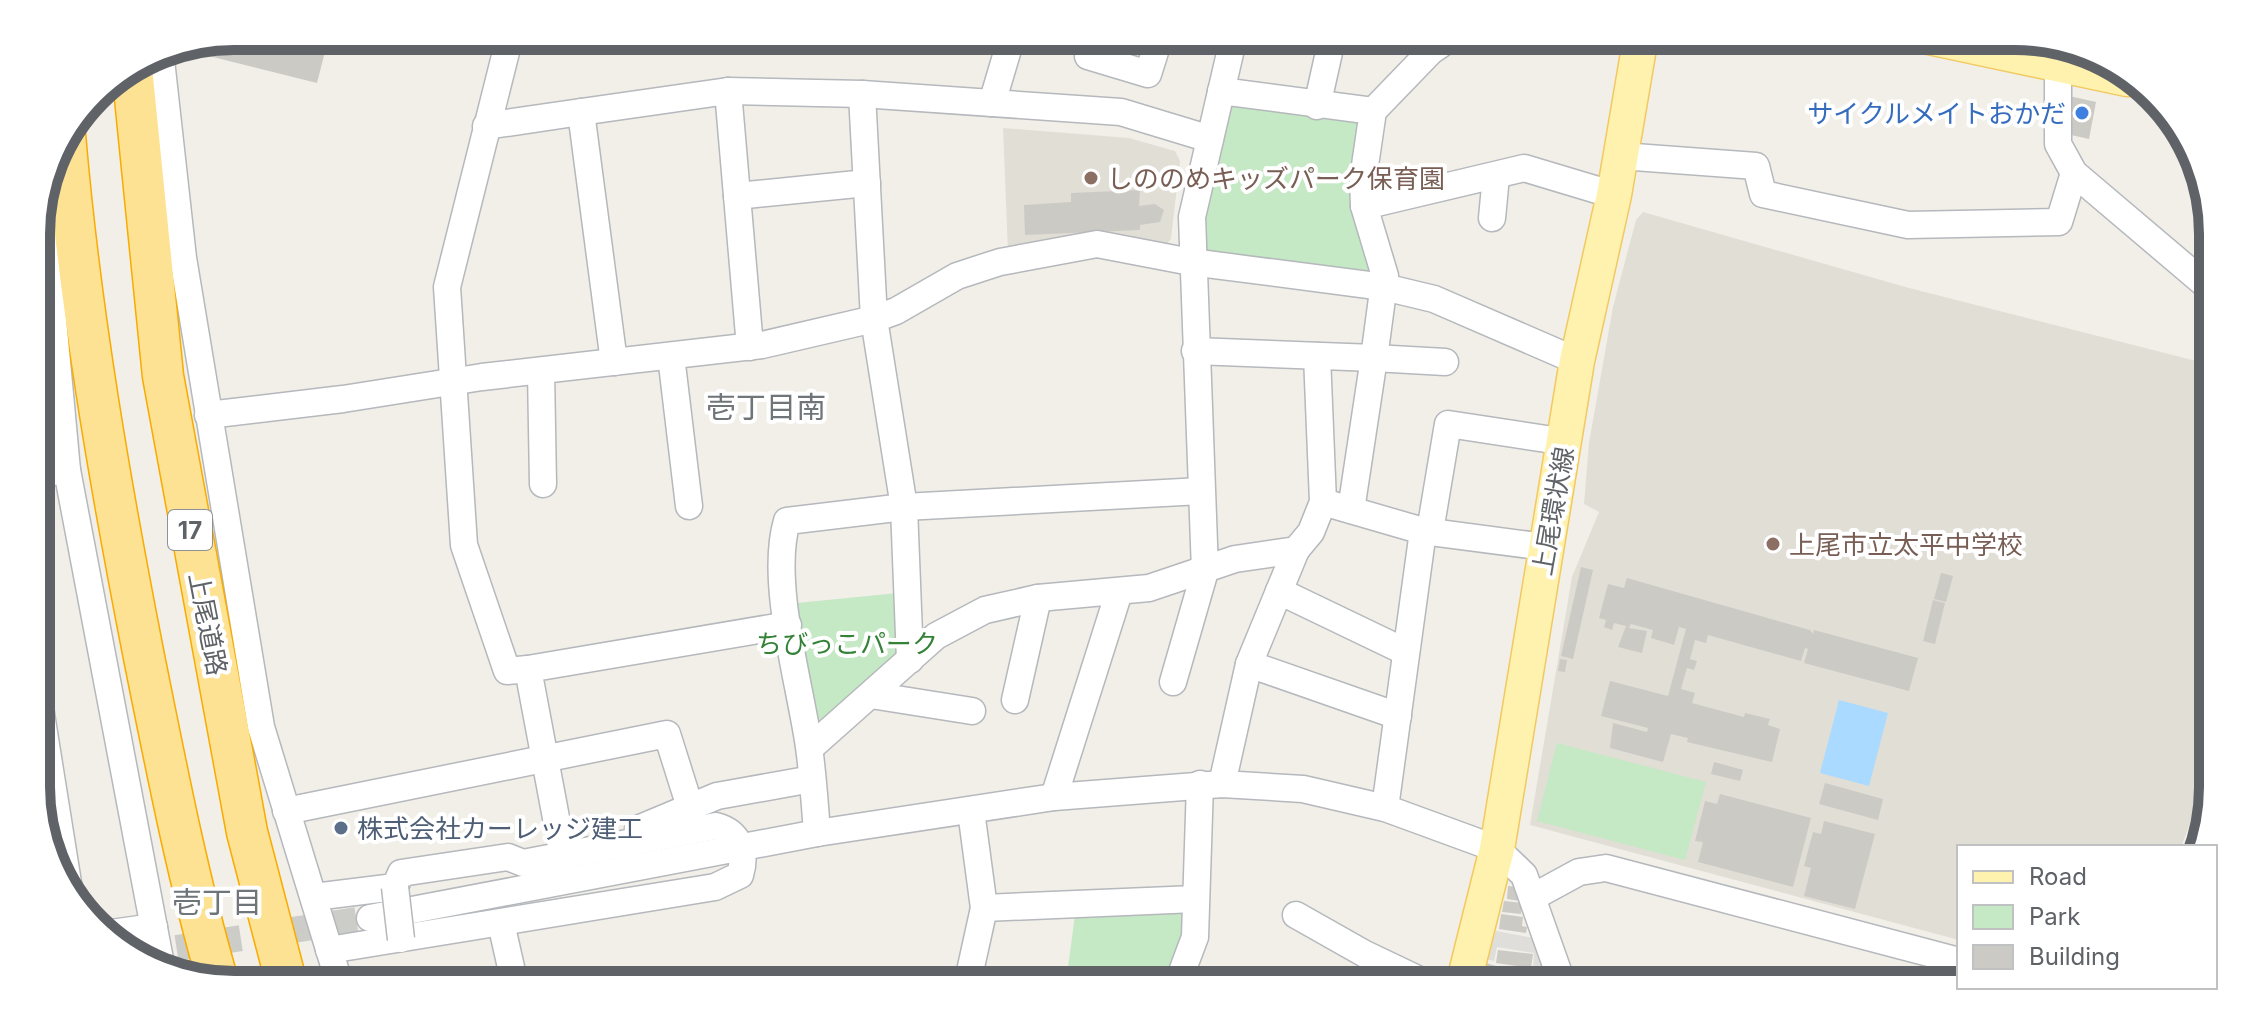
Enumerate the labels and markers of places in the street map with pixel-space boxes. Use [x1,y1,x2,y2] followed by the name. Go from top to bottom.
[1807,98,2066,129] place label: サイクルメイトおかだ
[2073,104,2091,122] marker: サイクルメイトおかだ
[1107,163,1445,194] place label: しののめキッズパーク保育園
[1082,169,1100,187] marker: しののめキッズパーク保育園
[1789,529,2023,560] place label: 上尾市立太平中学校
[1764,535,1782,553] marker: 上尾市立太平中学校
[357,813,643,844] place label: 株式会社カーレッジ建工
[332,819,350,837] marker: 株式会社カーレッジ建工

